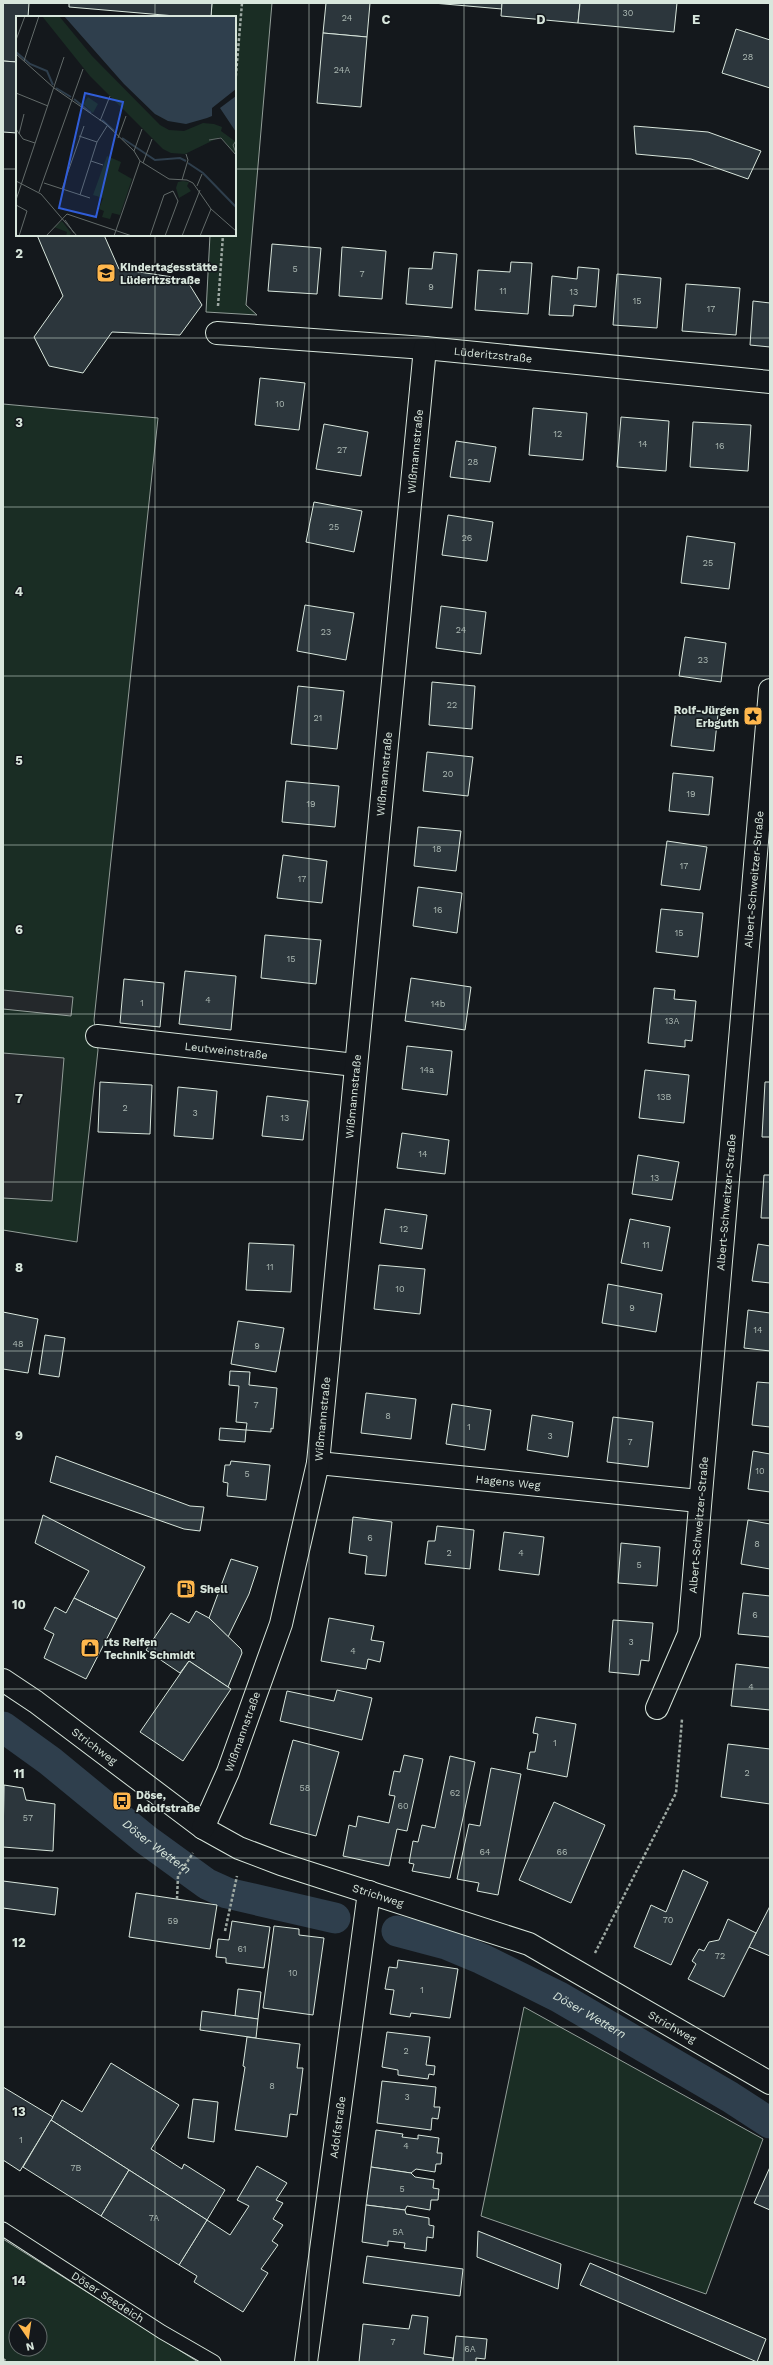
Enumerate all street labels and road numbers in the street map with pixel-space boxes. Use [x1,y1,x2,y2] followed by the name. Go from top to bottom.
[453,344,533,365] street label: Lüderitzstraße
[405,409,426,494] street label: Wißmannstraße
[374,731,395,817] street label: Wißmannstraße
[741,810,766,948] street label: Albert-Schweitzer-Straße
[184,1039,268,1062] street label: Leutweinstraße
[343,1054,364,1139] street label: Wißmannstraße
[714,1133,738,1271] street label: Albert-Schweitzer-Straße
[312,1376,333,1462] street label: Wißmannstraße
[686,1456,711,1594] street label: Albert-Schweitzer-Straße
[475,1472,541,1492] street label: Hagens Weg
[222,1690,263,1774] street label: Wißmannstraße
[69,1725,120,1767] street label: Strichweg
[351,1881,406,1910] street label: Strichweg
[646,2008,699,2046] street label: Strichweg
[327,2095,348,2159] street label: Adolfstraße
[69,2269,147,2325] street label: Döser Seedeich

